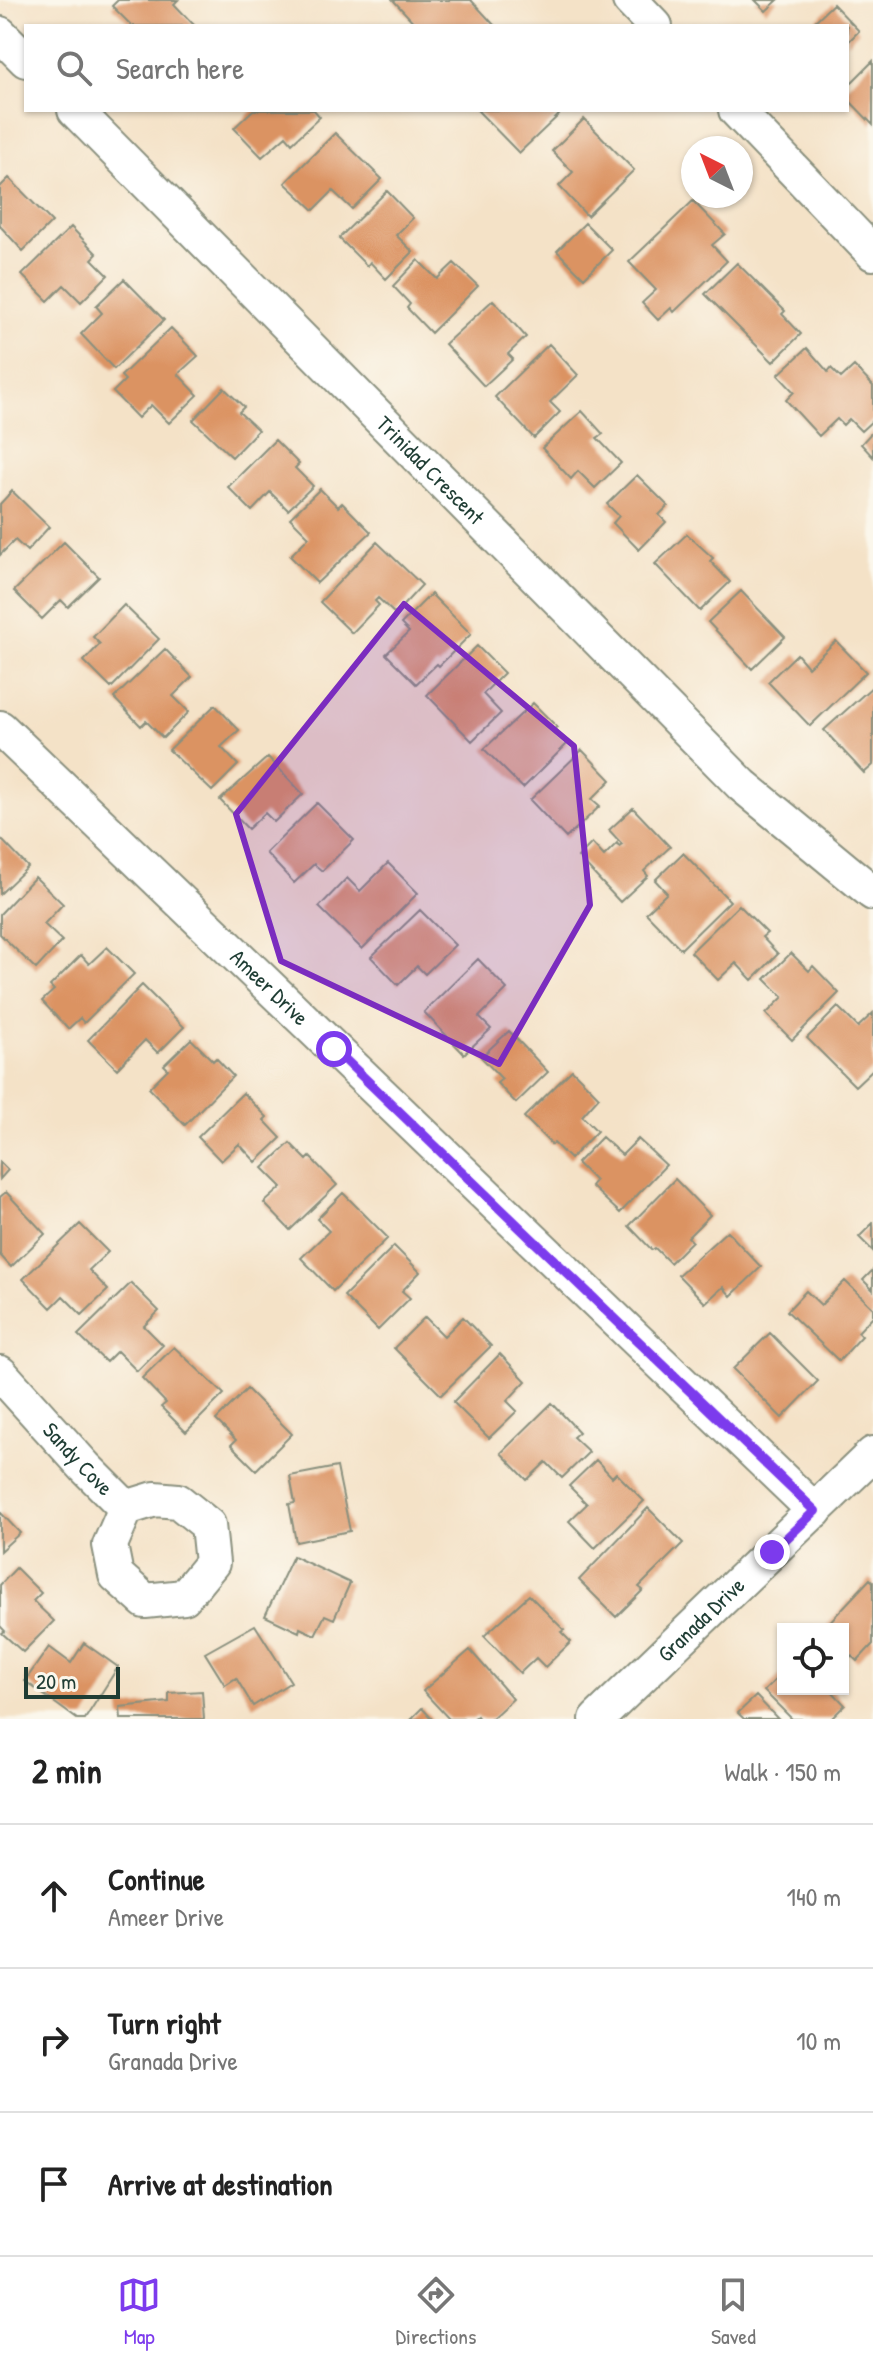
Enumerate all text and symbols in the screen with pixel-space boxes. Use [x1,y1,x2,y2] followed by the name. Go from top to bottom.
[24,24,849,112] search box
[52,46,96,90] icon: search
[116,48,244,88] text: Search here
[681,136,753,208] north arrow
[370,409,492,531] street label: Trinidad Crescent
[224,942,316,1032] street label: Ameer Drive
[316,1031,352,1067] route start
[36,1416,120,1502] street label: Sandy Cove
[754,1534,790,1570] route end
[651,1570,751,1668] street label: Granada Drive
[777,1623,849,1695] map controls
[777,1623,849,1695] button: locate
[24,1663,120,1699] scale bar
[36,1666,76,1696] text: 20 m
[32,1748,102,1794] text: 2 min
[724,1754,841,1789] text: Walk · 150 m
[108,1859,205,1899] text: Continue
[32,1874,76,1918] icon: ahead
[787,1879,841,1914] text: 140 m
[108,1899,224,1934] text: Ameer Drive
[108,2003,221,2043] text: Turn right
[32,2018,76,2062] icon: right
[796,2023,841,2058] text: 10 m
[108,2043,238,2078] text: Granada Drive
[32,2162,76,2206] icon: arrive
[108,2164,333,2204] text: Arrive at destination
[117,2273,161,2351] tab: Map
[396,2273,477,2351] tab: Directions
[711,2273,756,2351] tab: Saved

